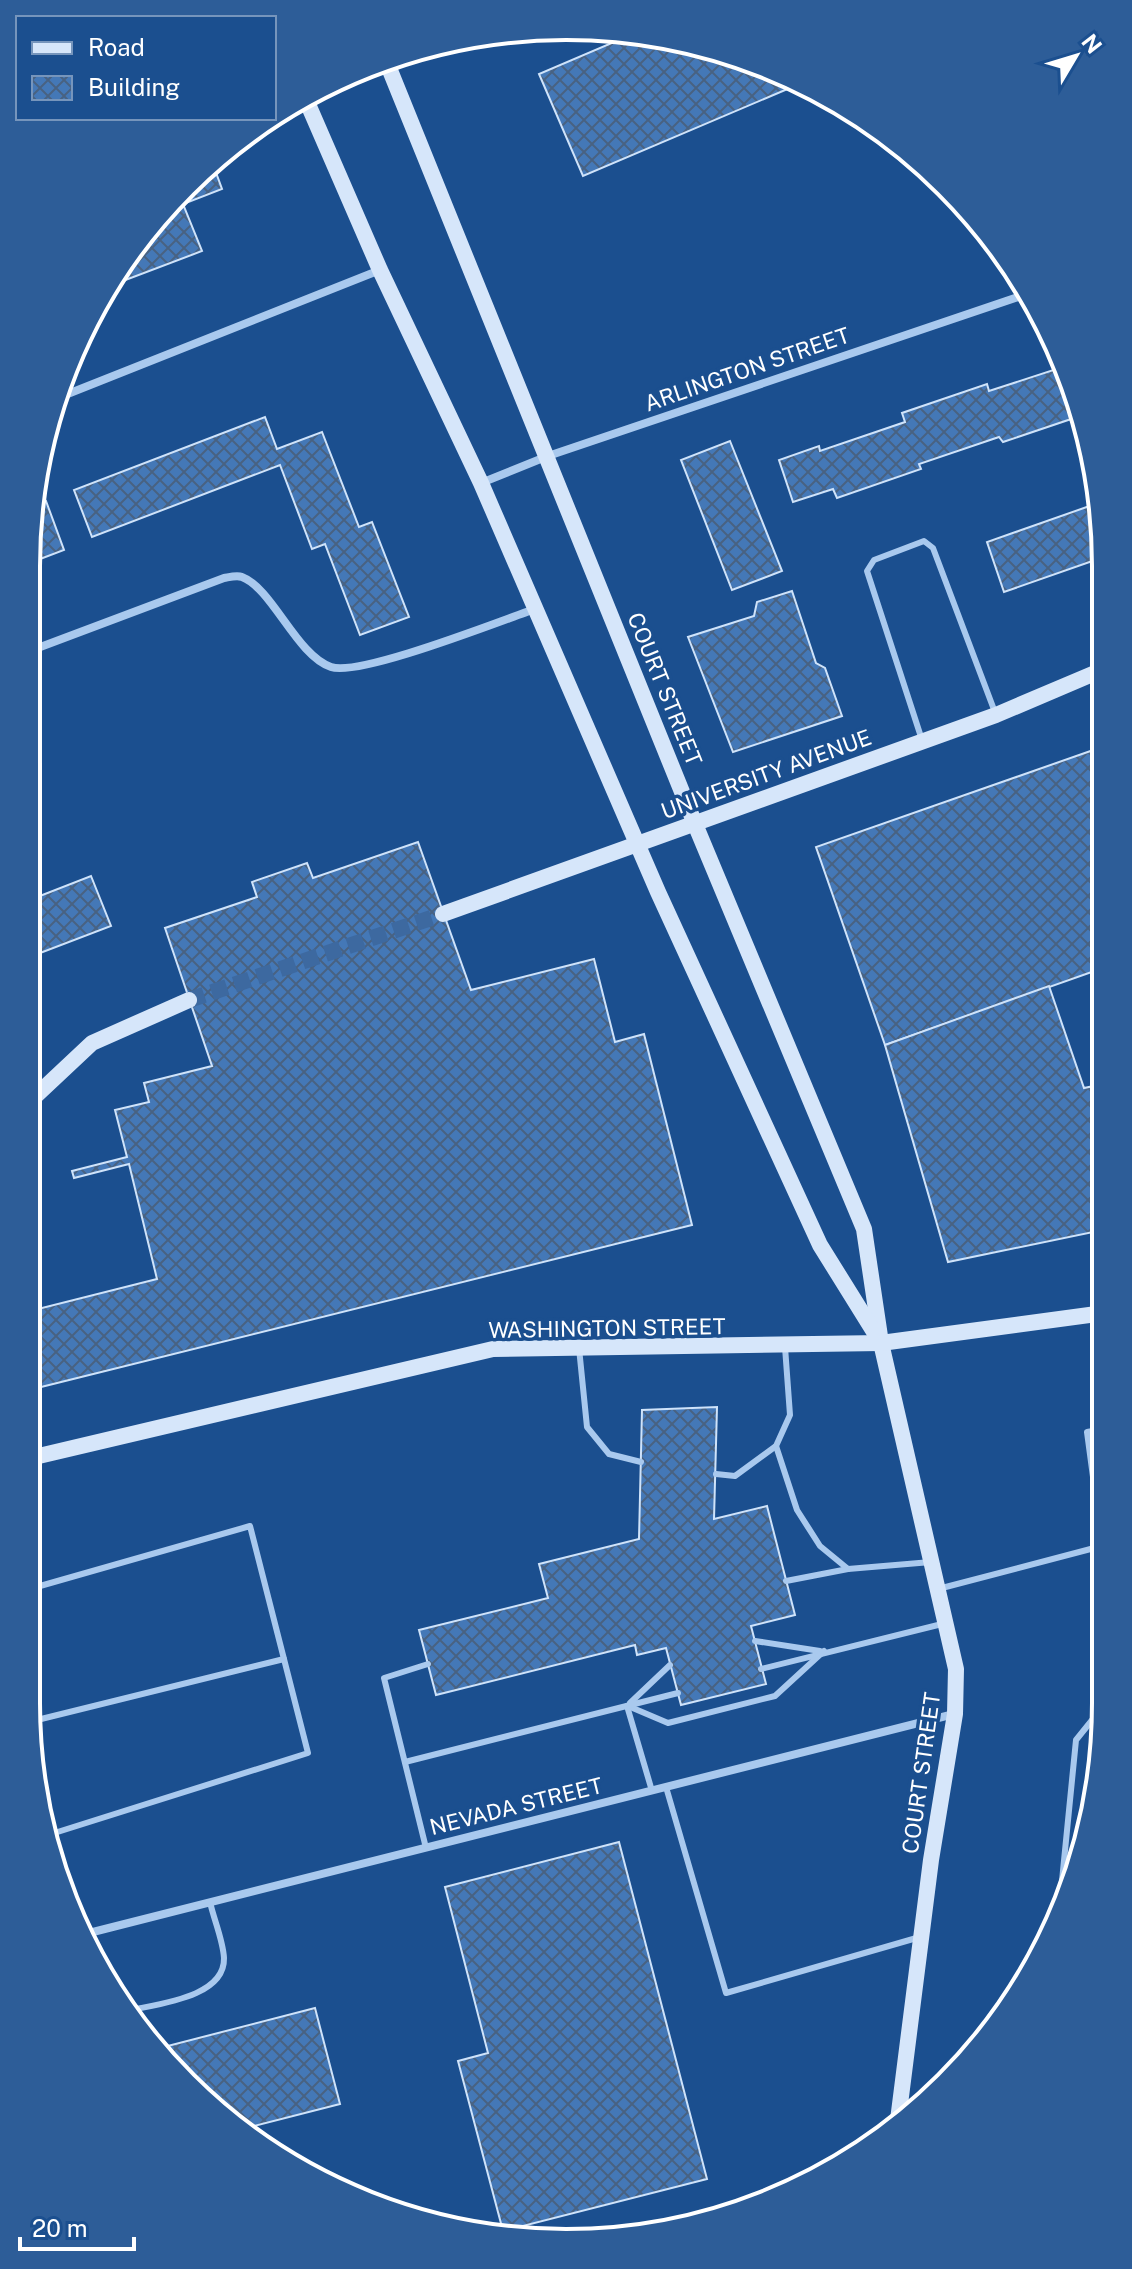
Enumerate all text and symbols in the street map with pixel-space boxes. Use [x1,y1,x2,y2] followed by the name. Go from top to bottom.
[16,16,276,120] legend
[1036,16,1116,96] north arrow
[1076,29,1107,58] text: N
[88,33,145,61] text: Road
[88,73,180,101] text: Building
[641,322,853,416] street label: ARLINGTON STREET
[622,609,708,769] street label: COURT STREET
[657,724,875,824] street label: UNIVERSITY AVENUE
[488,1313,726,1343] street label: WASHINGTON STREET
[897,1691,945,1855] street label: COURT STREET
[427,1772,605,1840] street label: NEVADA STREET
[20,2201,134,2251] scale bar
[32,2214,88,2242] text: 20 m

